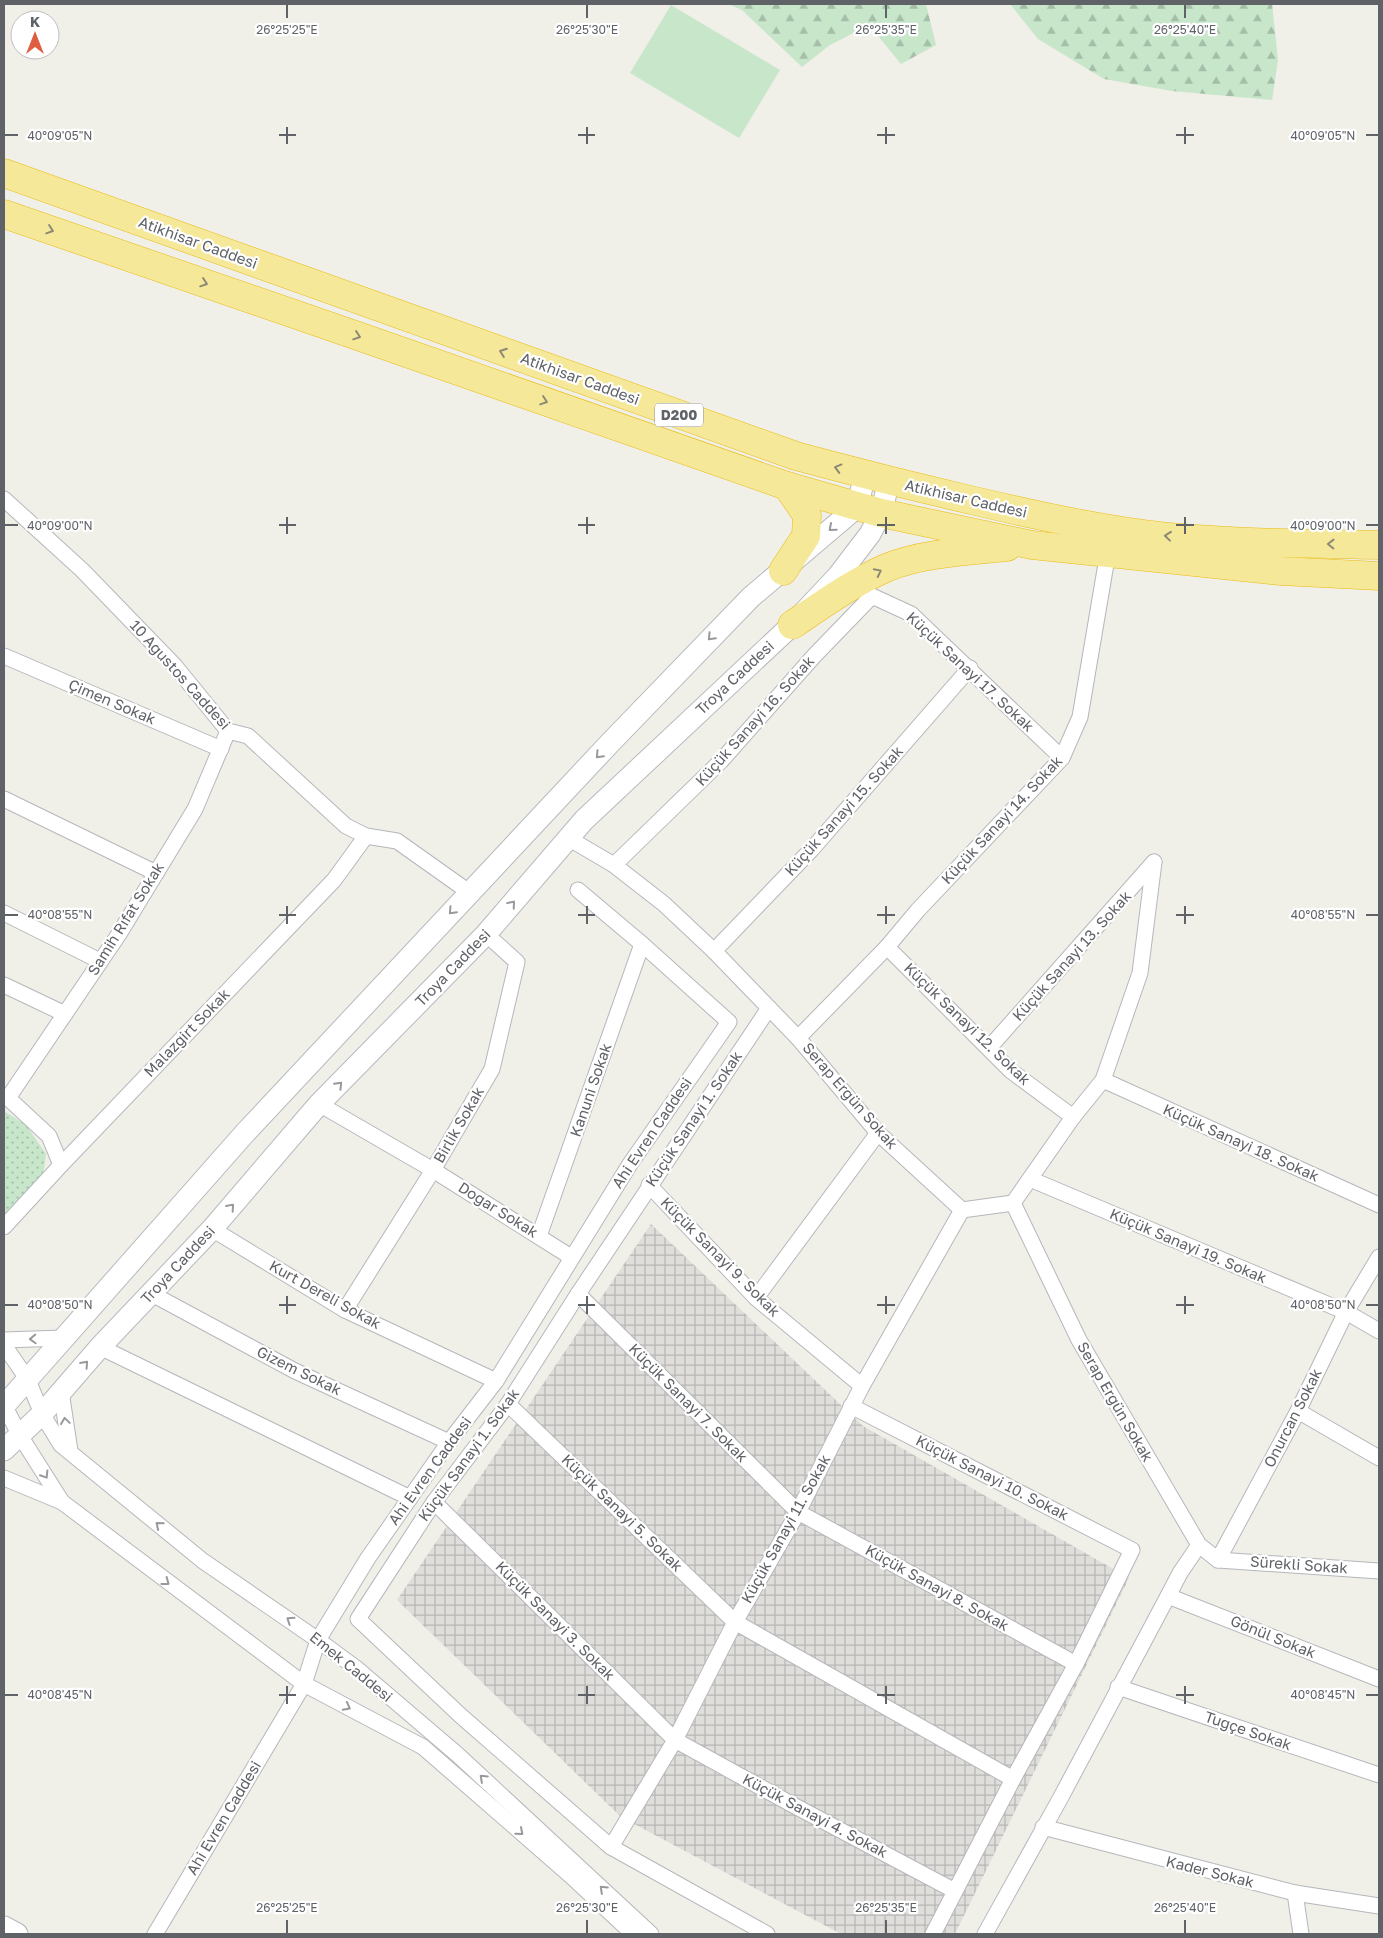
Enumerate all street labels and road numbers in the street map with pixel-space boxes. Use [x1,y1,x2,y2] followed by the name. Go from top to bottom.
[137,212,260,272] street label: Atikhisar Caddesi
[519,348,642,408] street label: Atikhisar Caddesi
[655,404,703,426] road number: D200
[903,475,1029,521] street label: Atikhisar Caddesi
[903,608,1038,735] street label: Küçük Sanayi 17. Sokak
[127,616,235,733] street label: 10 Ağustos Caddesi
[691,636,777,718] street label: Troya Caddesi
[691,651,818,789] street label: Küçük Sanayi 16. Sokak
[66,675,159,728] street label: Çimen Sokak
[780,741,907,879] street label: Küçük Sanayi 15. Sokak
[937,751,1066,887] street label: Küçük Sanayi 14. Sokak
[83,858,167,978] street label: Samih Rıfat Sokak
[1008,886,1135,1024] street label: Küçük Sanayi 13. Sokak
[411,925,494,1010] street label: Troya Caddesi
[901,958,1035,1089] street label: Küçük Sanayi 12. Sokak
[140,984,233,1080] street label: Malazgirt Sokak
[800,1038,902,1153] street label: Serap Ergün Sokak
[566,1040,615,1139] street label: Kanuni Sokak
[641,1047,746,1190] street label: Küçük Sanayi 1. Sokak
[607,1074,695,1191] street label: Ahi Evren Caddesi
[429,1083,487,1166] street label: Birlik Sokak
[1161,1100,1323,1185] street label: Küçük Sanayi 18. Sokak
[455,1177,542,1241] street label: Doğar Sokak
[657,1193,785,1320] street label: Küçük Sanayi 9. Sokak
[1107,1204,1270,1287] street label: Küçük Sanayi 19. Sokak
[136,1221,218,1307] street label: Troya Caddesi
[266,1256,385,1333] street label: Kurt Dereli Sokak
[1074,1338,1158,1465] street label: Serap Ergün Sokak
[626,1339,752,1466] street label: Küçük Sanayi 7. Sokak
[254,1342,345,1399] street label: Gizem Sokak
[1259,1365,1325,1470] street label: Onurcan Sokak
[414,1384,523,1524] street label: Küçük Sanayi 1. Sokak
[384,1413,475,1528] street label: Ahi Evren Caddesi
[913,1431,1072,1524] street label: Küçük Sanayi 10. Sokak
[559,1450,687,1575] street label: Küçük Sanayi 5. Sokak
[737,1451,834,1606] street label: Küçük Sanayi 11. Sokak
[862,1540,1013,1634] street label: Küçük Sanayi 8. Sokak
[1250,1552,1349,1576] street label: Sürekli Sokak
[492,1557,619,1684] street label: Küçük Sanayi 3. Sokak
[1228,1611,1319,1662] street label: Gönül Sokak
[307,1627,397,1705] street label: Emek Caddesi
[1202,1707,1295,1754] street label: Tuğçe Sokak
[182,1757,264,1878] street label: Ahi Evren Caddesi
[740,1769,891,1861] street label: Küçük Sanayi 4. Sokak
[1164,1851,1257,1891] street label: Kader Sokak

